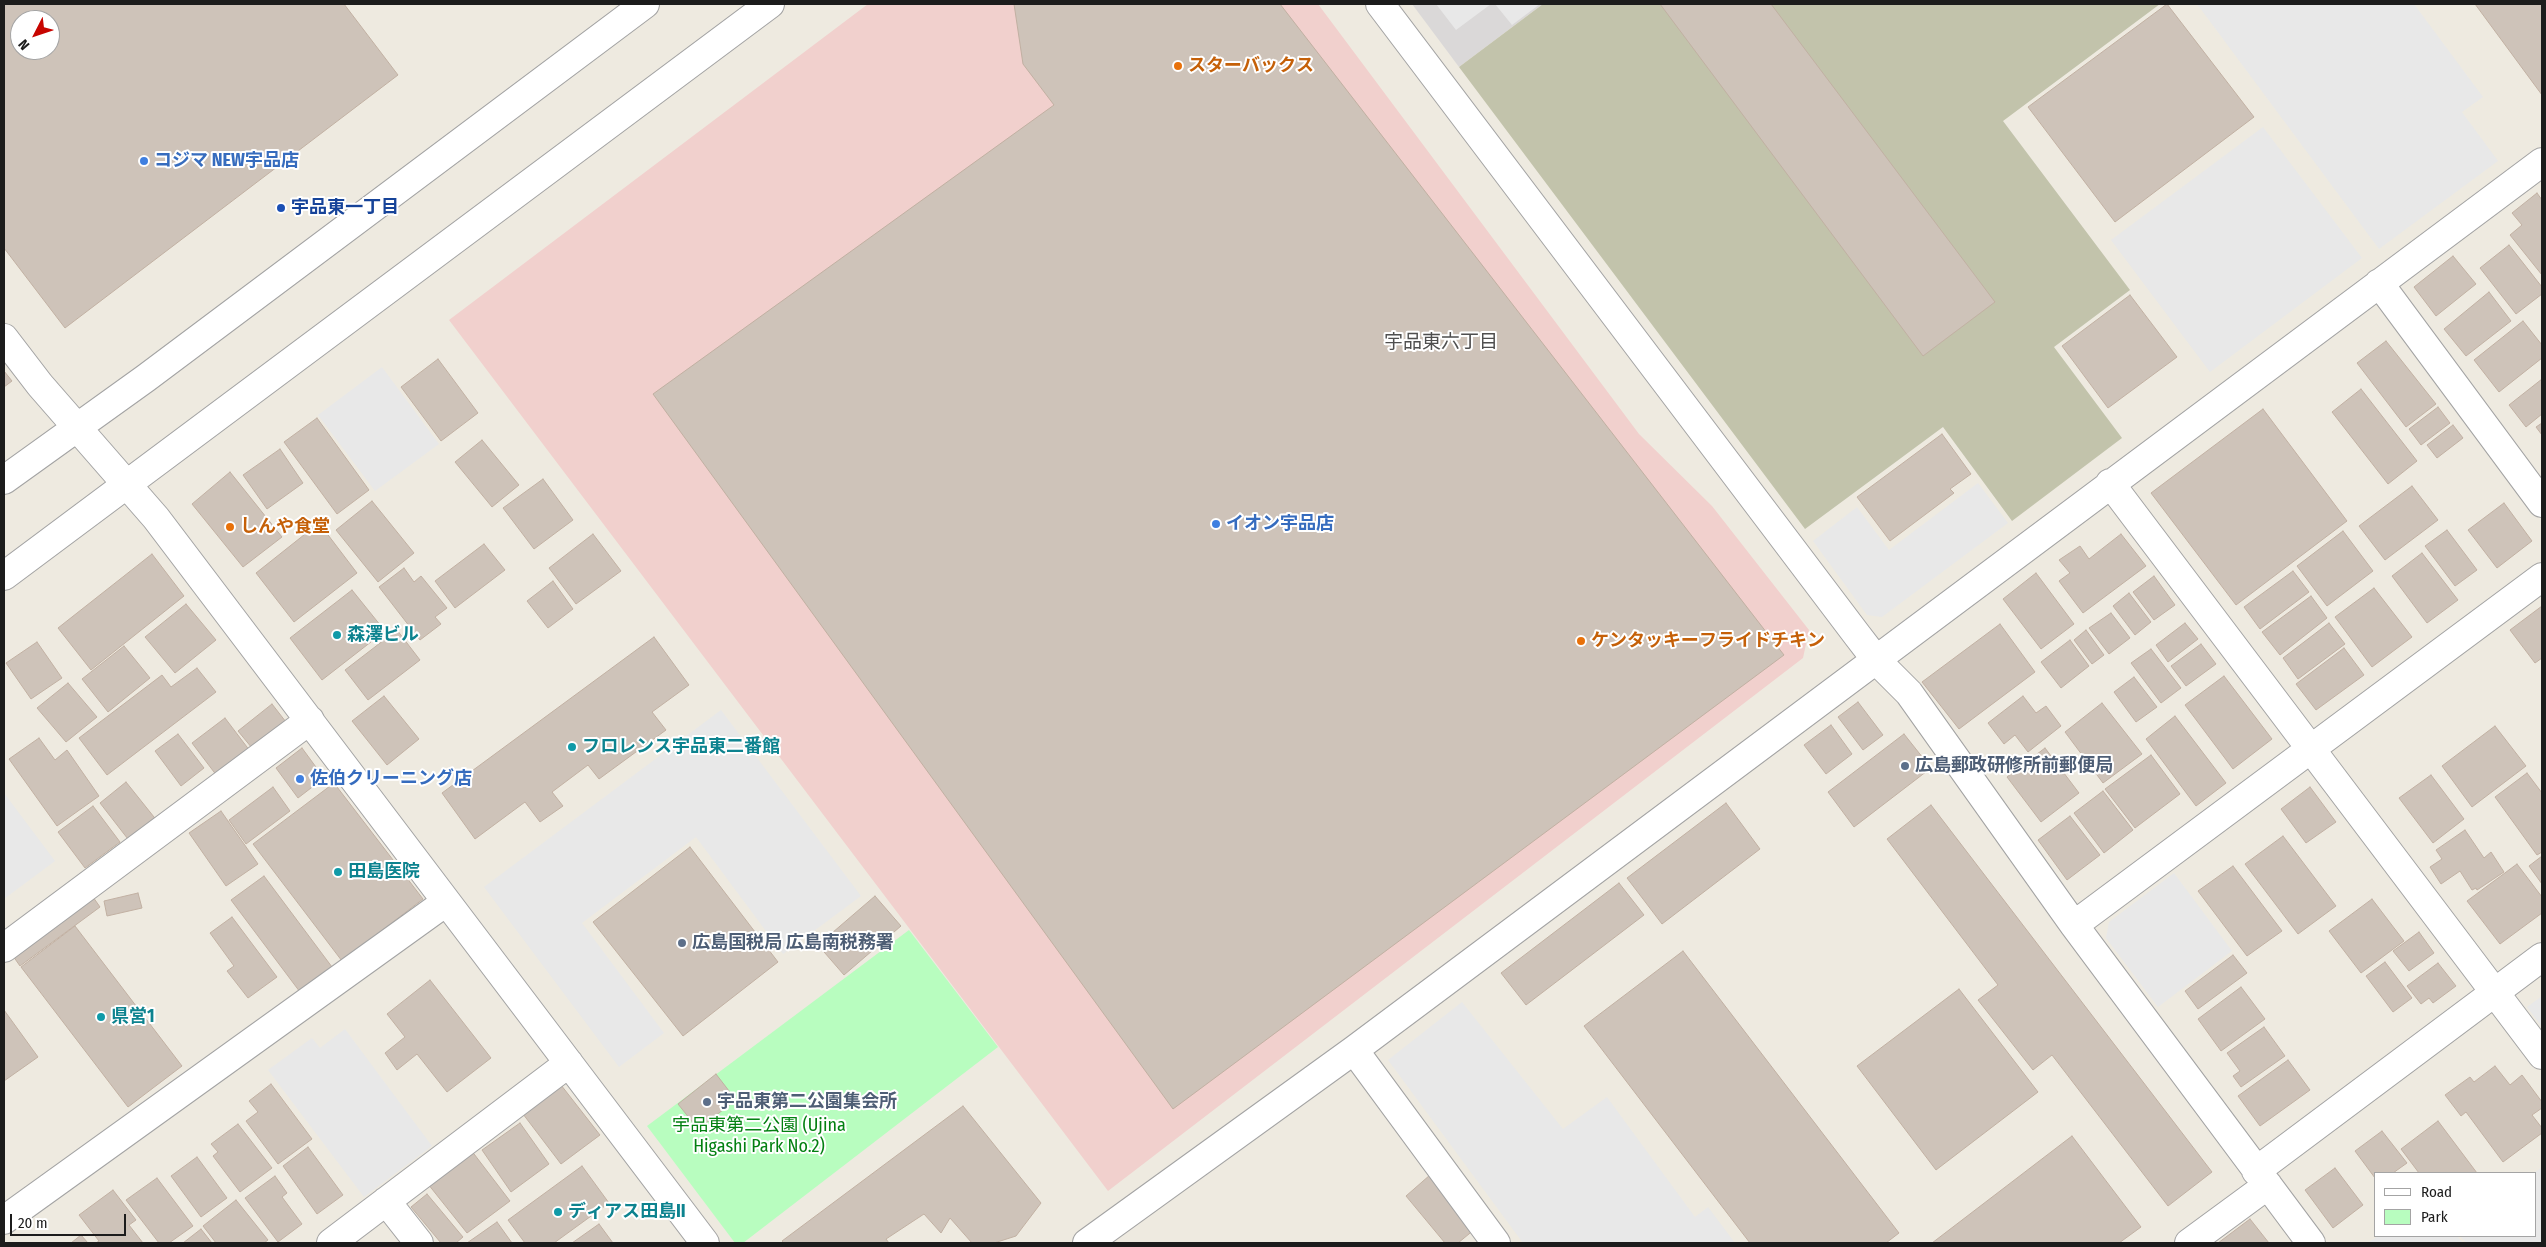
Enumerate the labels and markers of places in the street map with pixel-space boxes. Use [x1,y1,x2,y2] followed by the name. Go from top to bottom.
[1188,55,1314,77] place label: スターバックス
[1172,60,1184,72] marker: スターバックス
[154,150,299,172] place label: コジマ NEW宇品店
[138,155,150,167] marker: コジマ NEW宇品店
[291,197,399,219] place label: 宇品東一丁目
[275,202,287,214] marker: 宇品東一丁目
[1226,513,1334,535] place label: イオン宇品店
[240,516,330,538] place label: しんや食堂
[1210,518,1222,530] marker: イオン宇品店
[224,521,236,533] marker: しんや食堂
[347,624,419,646] place label: 森澤ビル
[331,629,343,641] marker: 森澤ビル
[1591,630,1825,652] place label: ケンタッキーフライドチキン
[1575,635,1587,647] marker: ケンタッキーフライドチキン
[582,736,780,758] place label: フロレンス宇品東二番館
[566,741,578,753] marker: フロレンス宇品東二番館
[1915,755,2113,777] place label: 広島郵政研修所前郵便局
[1899,760,1911,772] marker: 広島郵政研修所前郵便局
[310,768,472,790] place label: 佐伯クリーニング店
[294,773,306,785] marker: 佐伯クリーニング店
[348,861,420,883] place label: 田島医院
[332,866,344,878] marker: 田島医院
[692,932,894,954] place label: 広島国税局 広島南税務署
[676,937,688,949] marker: 広島国税局 広島南税務署
[111,1006,155,1028] place label: 県営1
[95,1011,107,1023] marker: 県営1
[717,1091,897,1113] place label: 宇品東第二公園集会所
[701,1096,713,1108] marker: 宇品東第二公園集会所
[568,1201,686,1223] place label: ディアス田島II
[552,1206,564,1218] marker: ディアス田島II

